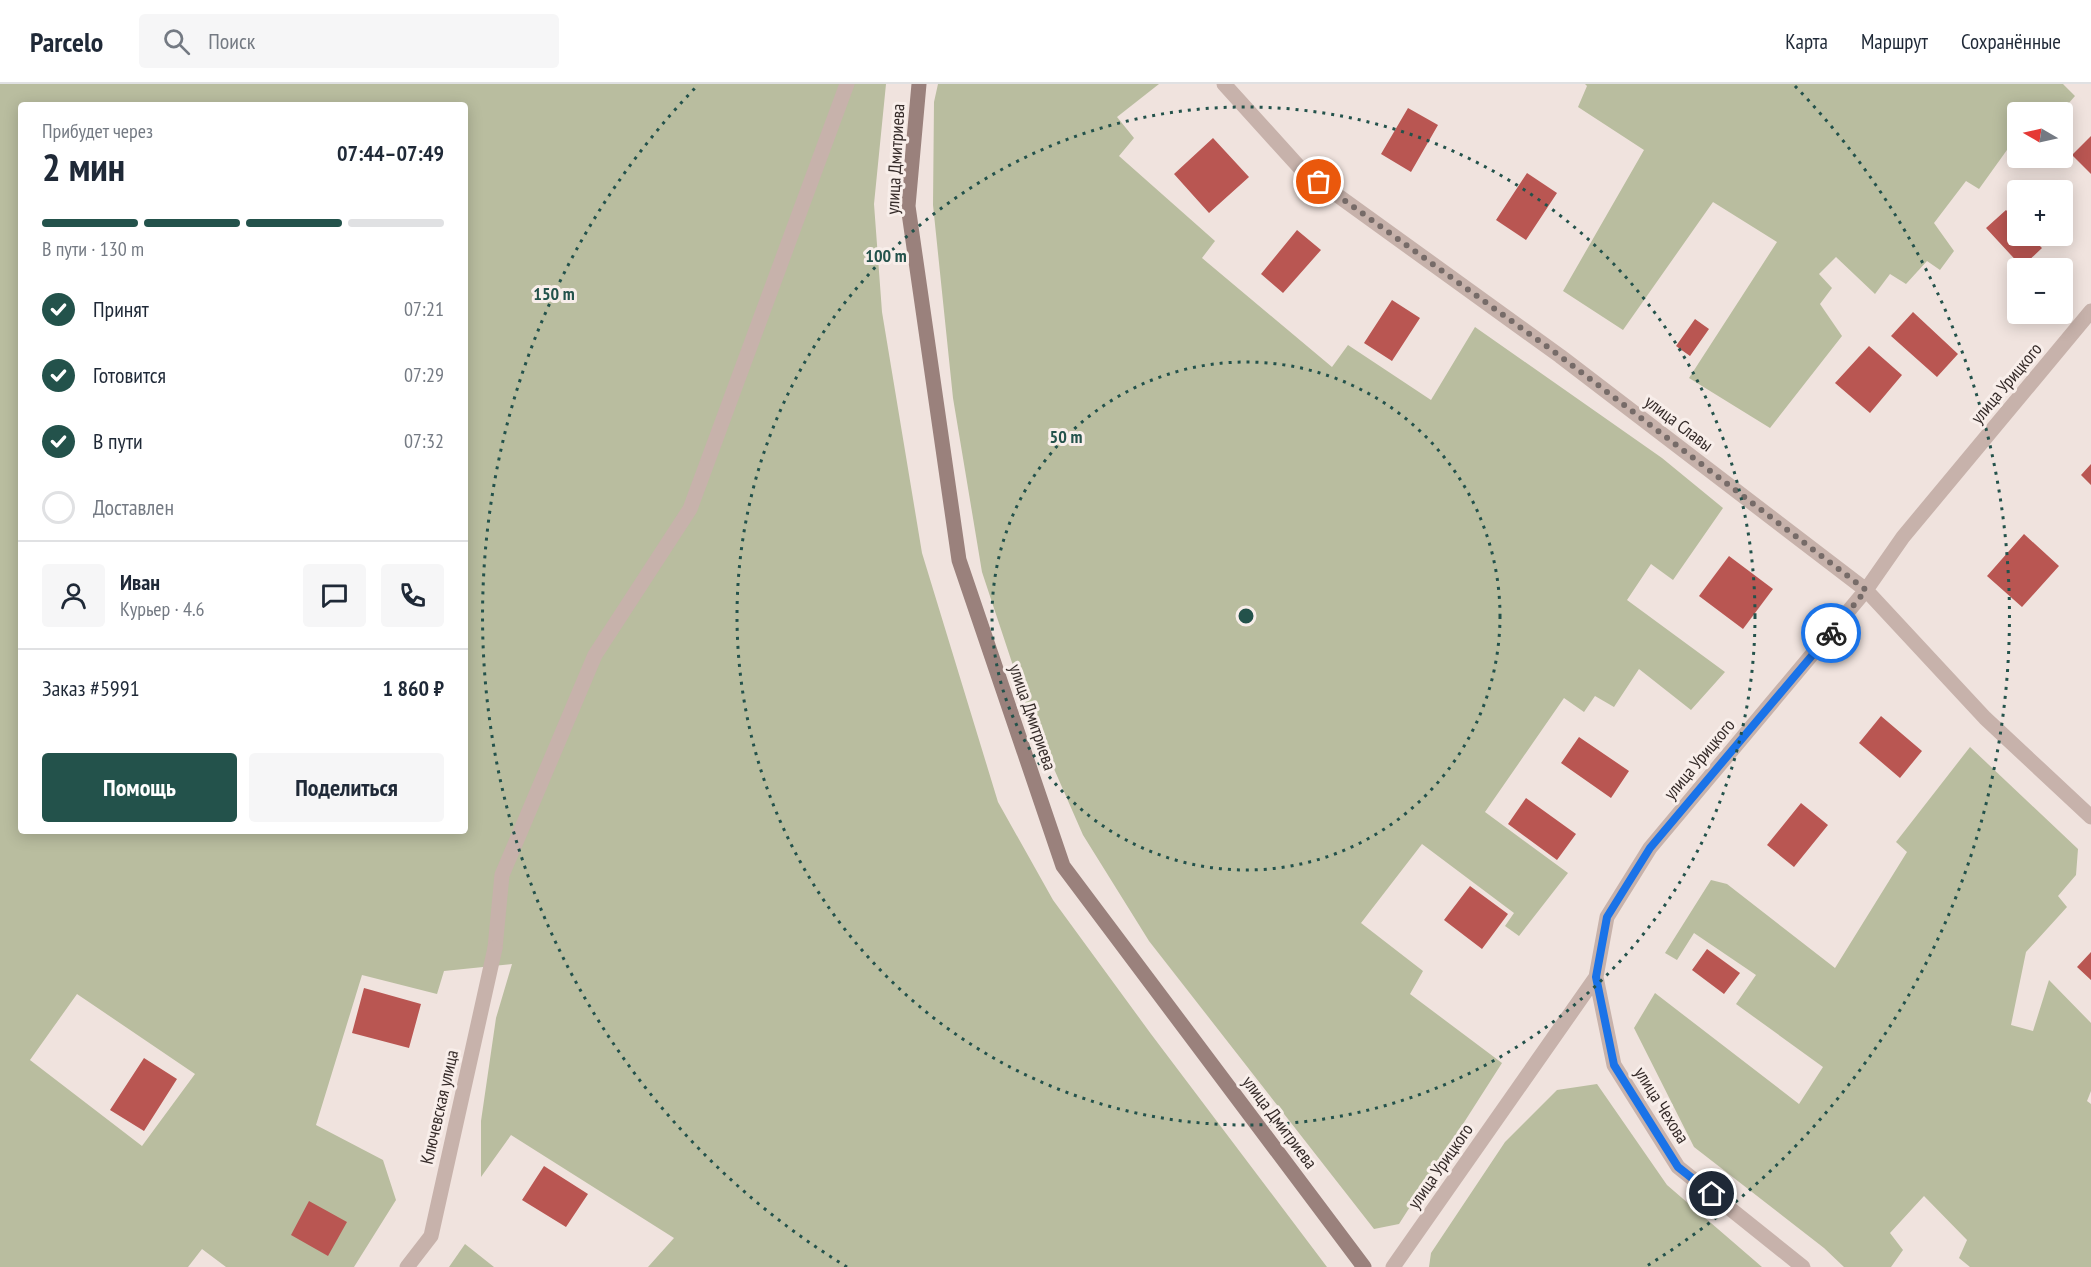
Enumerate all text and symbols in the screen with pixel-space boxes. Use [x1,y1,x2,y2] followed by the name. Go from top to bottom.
[139,14,559,68] search box
[30,23,103,60] text: Parcelo
[160,25,193,58] icon: search
[208,27,255,55] text: Поиск
[1785,28,1828,55] text: Карта
[1861,28,1928,55] text: Маршрут
[1961,28,2061,55] text: Сохранённые
[2007,102,2073,168] north arrow
[2007,102,2073,324] map controls
[881,103,909,215] street label: улица Дмитриева
[42,118,153,144] text: Прибудет через
[337,139,444,167] text: 07:44–07:49
[42,141,125,192] text: 2 мин
[1293,156,1344,207] pin
[1302,165,1335,198] icon: bag
[2007,180,2073,246] button: +
[42,236,144,262] text: В пути · 130 m
[865,244,907,267] text: 100 m
[2007,258,2073,324] button: −
[533,282,575,305] text: 150 m
[42,293,75,326] icon: check
[93,295,149,323] text: Принят
[404,296,444,322] text: 07:21
[1965,338,2047,428] street label: улица Урицкого
[42,359,75,392] icon: check
[93,361,166,389] text: Готовится
[404,362,444,388] text: 07:29
[1640,390,1718,456] street label: улица Славы
[42,425,75,458] icon: check
[1050,425,1082,448] text: 50 m
[93,427,143,455] text: В пути
[404,428,444,454] text: 07:32
[93,493,174,521] text: Доставлен
[42,564,105,627] button: person
[303,564,366,627] button: chat
[381,564,444,627] button: phone
[120,568,160,596] text: Иван
[120,596,205,622] text: Курьер · 4.6
[1801,603,1861,663] courier
[1236,606,1256,626] centre of rings
[1815,617,1848,650] icon: bike
[1004,661,1062,773] street label: улица Дмитриева
[42,674,140,702] text: Заказ #5991
[382,674,444,702] text: 1 860 ₽
[1658,714,1740,804] street label: улица Урицкого
[42,753,237,822] button: Помощь
[249,753,444,822] button: Поделиться
[415,1048,463,1166] street label: Ключевская улица
[1629,1062,1695,1148] street label: улица Чехова
[1237,1071,1323,1173] street label: улица Дмитриева
[1402,1119,1478,1213] street label: улица Урицкого
[1686,1168,1737,1219] pin
[1695,1177,1728,1210] icon: home

